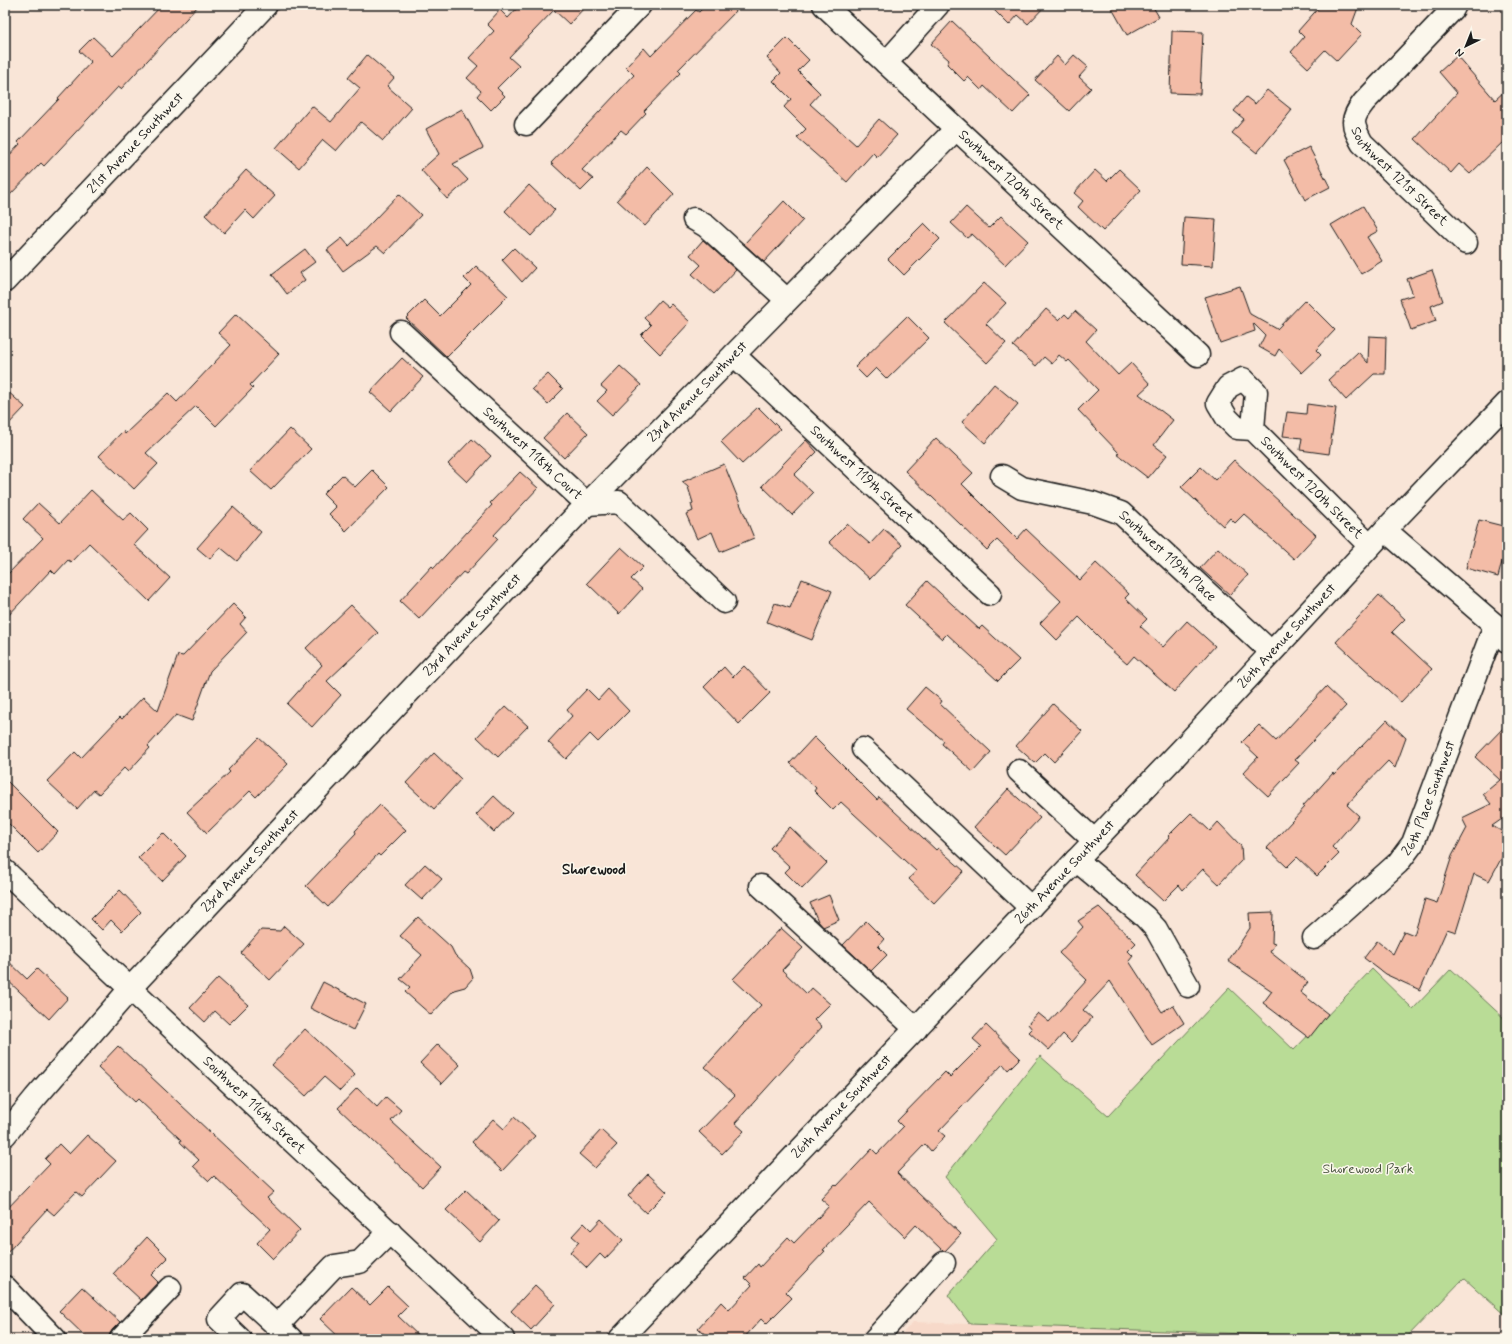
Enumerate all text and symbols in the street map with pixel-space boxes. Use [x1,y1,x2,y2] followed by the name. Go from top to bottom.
[1446,26,1486,66] north arrow
[1452,45,1467,60] text: N
[83,88,188,198] street label: 21st Avenue Southwest
[1346,124,1452,230] street label: Southwest 121st Street
[954,126,1068,234] street label: Southwest 120th Street
[644,337,751,446] street label: 23rd Avenue Southwest
[479,403,586,504] street label: Southwest 118th Court
[806,421,918,528] street label: Southwest 119th Street
[1256,432,1367,543] street label: Southwest 120th Street
[1115,506,1220,606] street label: Southwest 119th Place
[419,569,526,680] street label: 23rd Avenue Southwest
[1234,579,1340,692] street label: 26th Avenue Southwest
[1397,738,1460,859] street label: 26th Place Southwest
[197,805,303,916] street label: 23rd Avenue Southwest
[1011,816,1119,928] street label: 26th Avenue Southwest
[562,860,626,880] district label: Shorewood
[788,1050,895,1162] street label: 26th Avenue Southwest
[199,1052,310,1159] street label: Southwest 116th Street
[1322,1160,1414,1178] park label: Shorewood Park

